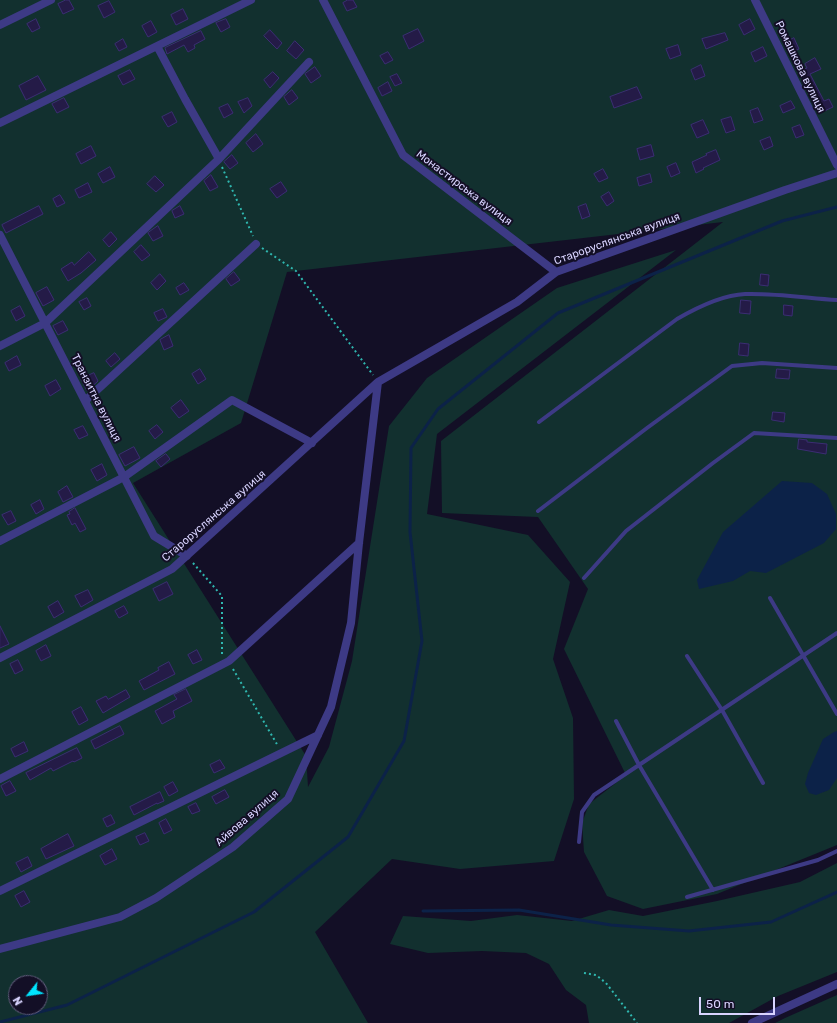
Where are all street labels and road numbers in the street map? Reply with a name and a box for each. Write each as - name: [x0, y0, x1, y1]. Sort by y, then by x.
- street label: Ромашкова вулиця: [772, 19, 828, 115]
- street label: Монастирська вулиця: [413, 148, 515, 228]
- street label: Староруслянська вулиця: [552, 210, 682, 268]
- street label: Транзитна вулиця: [68, 352, 124, 444]
- street label: Староруслянська вулиця: [159, 467, 269, 565]
- street label: Айвова вулиця: [213, 787, 281, 849]

